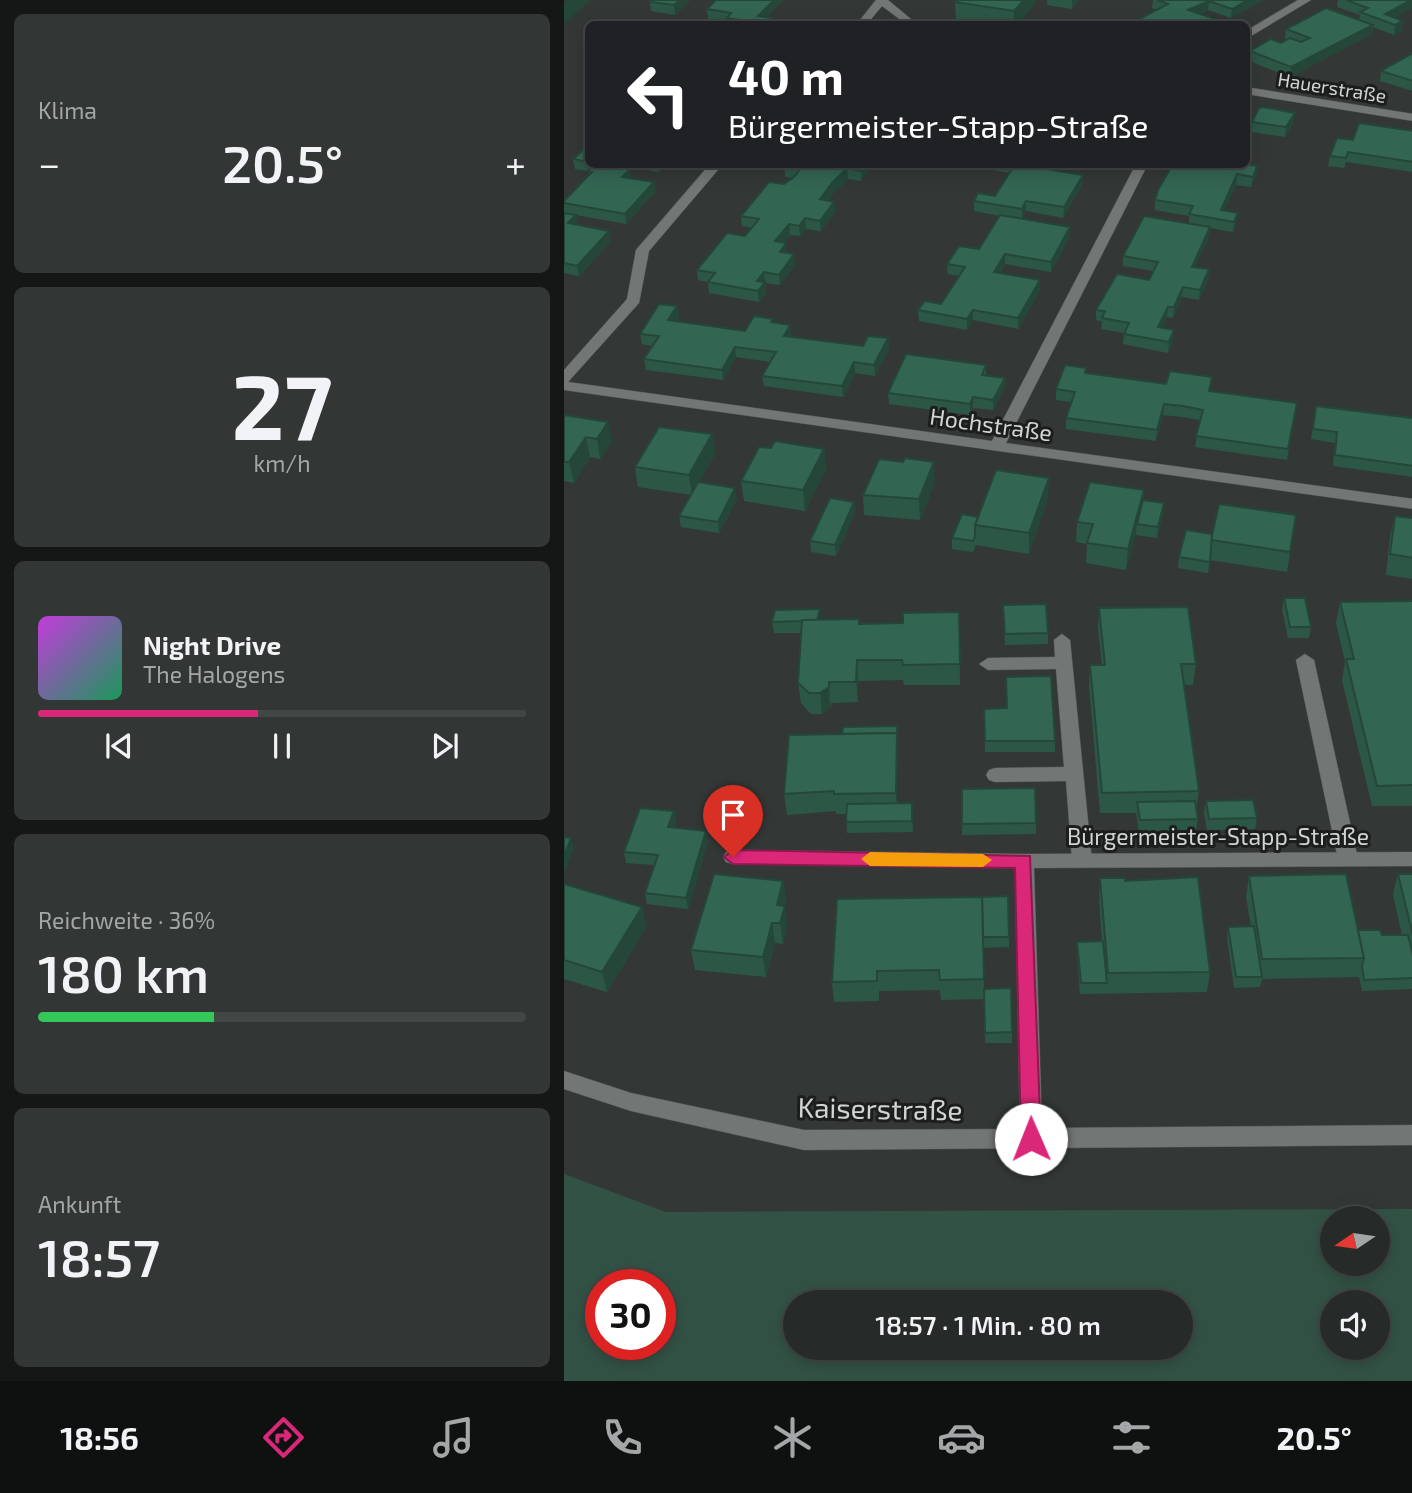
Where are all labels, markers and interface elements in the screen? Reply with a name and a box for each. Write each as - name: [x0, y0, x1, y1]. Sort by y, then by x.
- text: 40 m: [728, 46, 844, 105]
- icon: left: [613, 49, 704, 140]
- street label: Hauerstraße: [1276, 67, 1388, 107]
- text: Klima: [38, 96, 97, 124]
- text: Bürgermeister-Stapp-Straße: [728, 106, 1148, 144]
- text: 20.5°: [222, 131, 343, 193]
- text: −: [38, 140, 60, 186]
- text: +: [505, 140, 526, 186]
- text: 27: [232, 349, 332, 458]
- street label: Hochstraße: [928, 402, 1054, 446]
- text: km/h: [253, 449, 311, 477]
- text: Night Drive: [143, 629, 281, 660]
- text: The Halogens: [143, 660, 285, 688]
- icon: previous: [100, 727, 138, 765]
- icon: pause: [263, 727, 301, 765]
- icon: next: [426, 727, 464, 765]
- pin: [703, 785, 763, 857]
- icon: arrive: [714, 796, 752, 834]
- street label: Bürgermeister-Stapp-Straße: [1067, 822, 1369, 850]
- text: Reichweite · 36%: [38, 906, 215, 934]
- text: 180 km: [38, 941, 209, 1003]
- street label: Kaiserstraße: [797, 1090, 963, 1126]
- position arrow: [994, 1102, 1068, 1176]
- text: Ankunft: [38, 1190, 121, 1218]
- north arrow: [1320, 1206, 1390, 1276]
- map controls: [1320, 1206, 1390, 1360]
- text: 18:57: [38, 1225, 160, 1287]
- speed limit sign: 30: [585, 1269, 676, 1360]
- button: sound: [1320, 1290, 1390, 1360]
- text: 18:57 · 1 Min. · 80 m: [875, 1309, 1101, 1340]
- icon: directions: [259, 1413, 308, 1462]
- icon: music: [429, 1413, 478, 1462]
- icon: phone: [598, 1413, 647, 1462]
- icon: climate: [768, 1413, 817, 1462]
- icon: car: [937, 1413, 986, 1462]
- icon: filters: [1107, 1413, 1156, 1462]
- text: 18:56: [60, 1418, 139, 1456]
- text: 20.5°: [1276, 1418, 1352, 1456]

